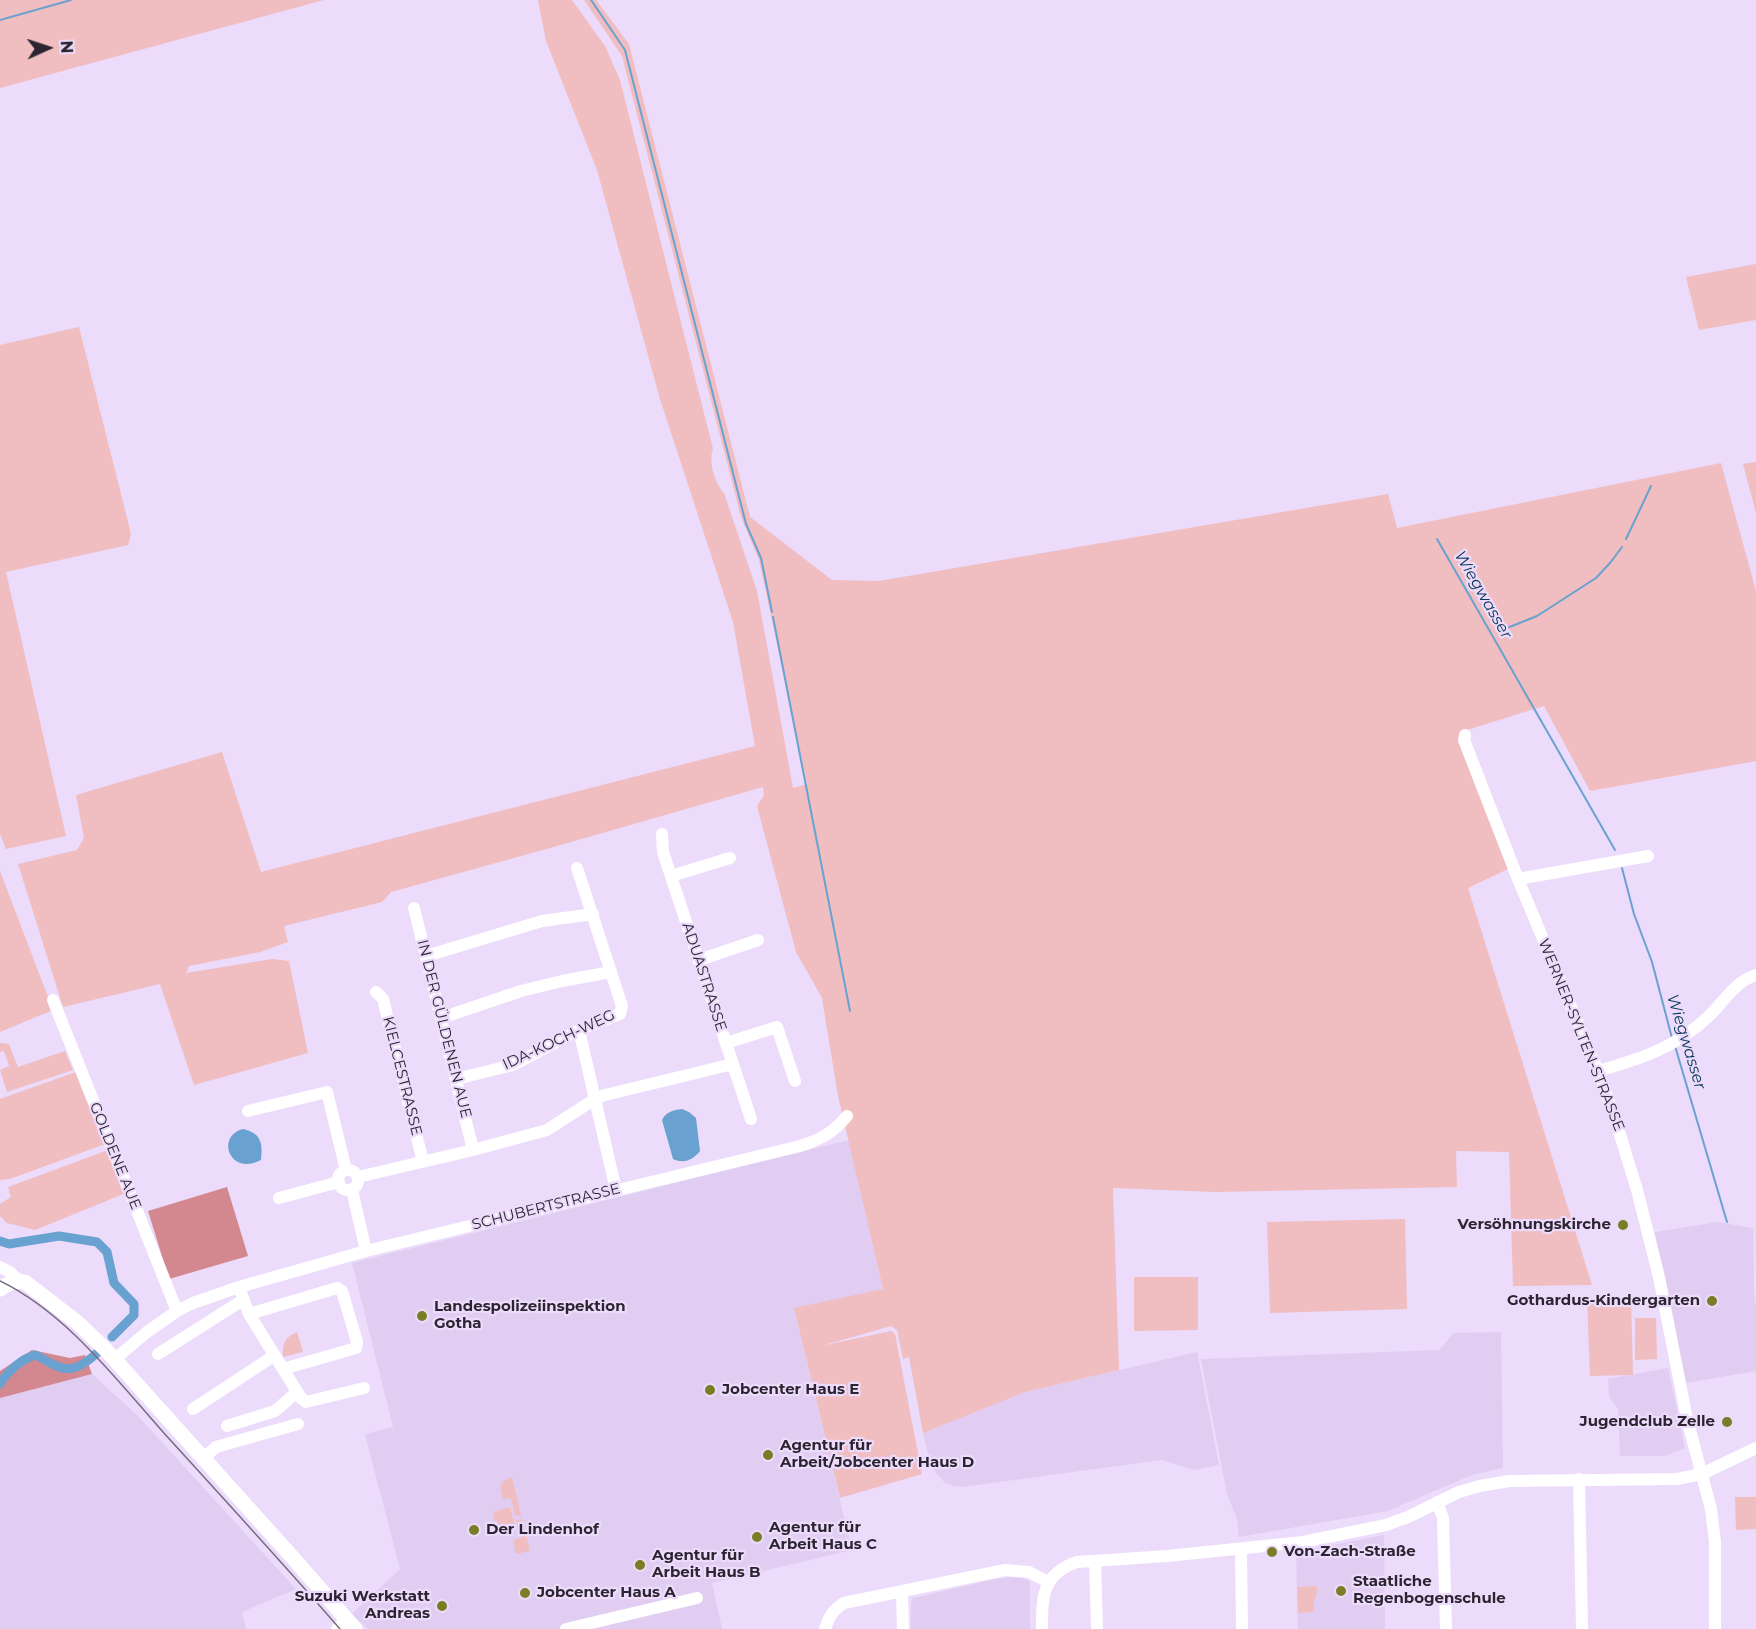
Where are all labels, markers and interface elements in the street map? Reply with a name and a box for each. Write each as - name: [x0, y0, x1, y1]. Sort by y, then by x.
- north arrow: [18, 18, 78, 78]
- text: N: [57, 40, 76, 54]
- water label: Wiegwasser: [1450, 548, 1516, 642]
- street label: ADUASTRASSE: [678, 920, 730, 1034]
- street label: WERNER-SYLTEN-STRASSE: [1534, 936, 1628, 1134]
- street label: IN DER GÜLDENEN AUE: [413, 938, 475, 1120]
- water label: Wiegwasser: [1662, 992, 1710, 1092]
- street label: IDA-KOCH-WEG: [500, 1006, 618, 1074]
- street label: KIELCESTRASSE: [378, 1014, 426, 1138]
- street label: GOLDENE AUE: [85, 1100, 145, 1212]
- street label: SCHUBERTSTRASSE: [470, 1180, 622, 1234]
- place label: Versöhnungskirche: [1458, 1216, 1611, 1234]
- marker: Versöhnungskirche: [1616, 1218, 1630, 1232]
- place label: Gothardus-Kindergarten: [1507, 1292, 1700, 1310]
- marker: Gothardus-Kindergarten: [1705, 1294, 1719, 1308]
- place label: Landespolizeiinspektion Gotha: [434, 1298, 626, 1333]
- marker: Landespolizeiinspektion Gotha: [415, 1309, 429, 1323]
- place label: Jobcenter Haus E: [722, 1381, 859, 1399]
- marker: Jobcenter Haus E: [703, 1383, 717, 1397]
- place label: Jugendclub Zelle: [1580, 1413, 1715, 1431]
- marker: Jugendclub Zelle: [1720, 1415, 1734, 1429]
- place label: Agentur für Arbeit/Jobcenter Haus D: [780, 1437, 974, 1472]
- marker: Agentur für Arbeit/Jobcenter Haus D: [761, 1448, 775, 1462]
- place label: Agentur für Arbeit Haus C: [769, 1519, 877, 1554]
- place label: Der Lindenhof: [486, 1521, 599, 1539]
- marker: Der Lindenhof: [467, 1523, 481, 1537]
- marker: Agentur für Arbeit Haus C: [750, 1530, 764, 1544]
- place label: Von-Zach-Straße: [1284, 1543, 1416, 1561]
- marker: Von-Zach-Straße: [1265, 1545, 1279, 1559]
- place label: Agentur für Arbeit Haus B: [652, 1547, 760, 1582]
- marker: Agentur für Arbeit Haus B: [633, 1558, 647, 1572]
- place label: Staatliche Regenbogenschule: [1353, 1573, 1506, 1608]
- place label: Jobcenter Haus A: [537, 1584, 676, 1602]
- marker: Staatliche Regenbogenschule: [1334, 1584, 1348, 1598]
- marker: Jobcenter Haus A: [518, 1586, 532, 1600]
- place label: Suzuki Werkstatt Andreas: [295, 1588, 430, 1623]
- marker: Suzuki Werkstatt Andreas: [435, 1599, 449, 1613]

